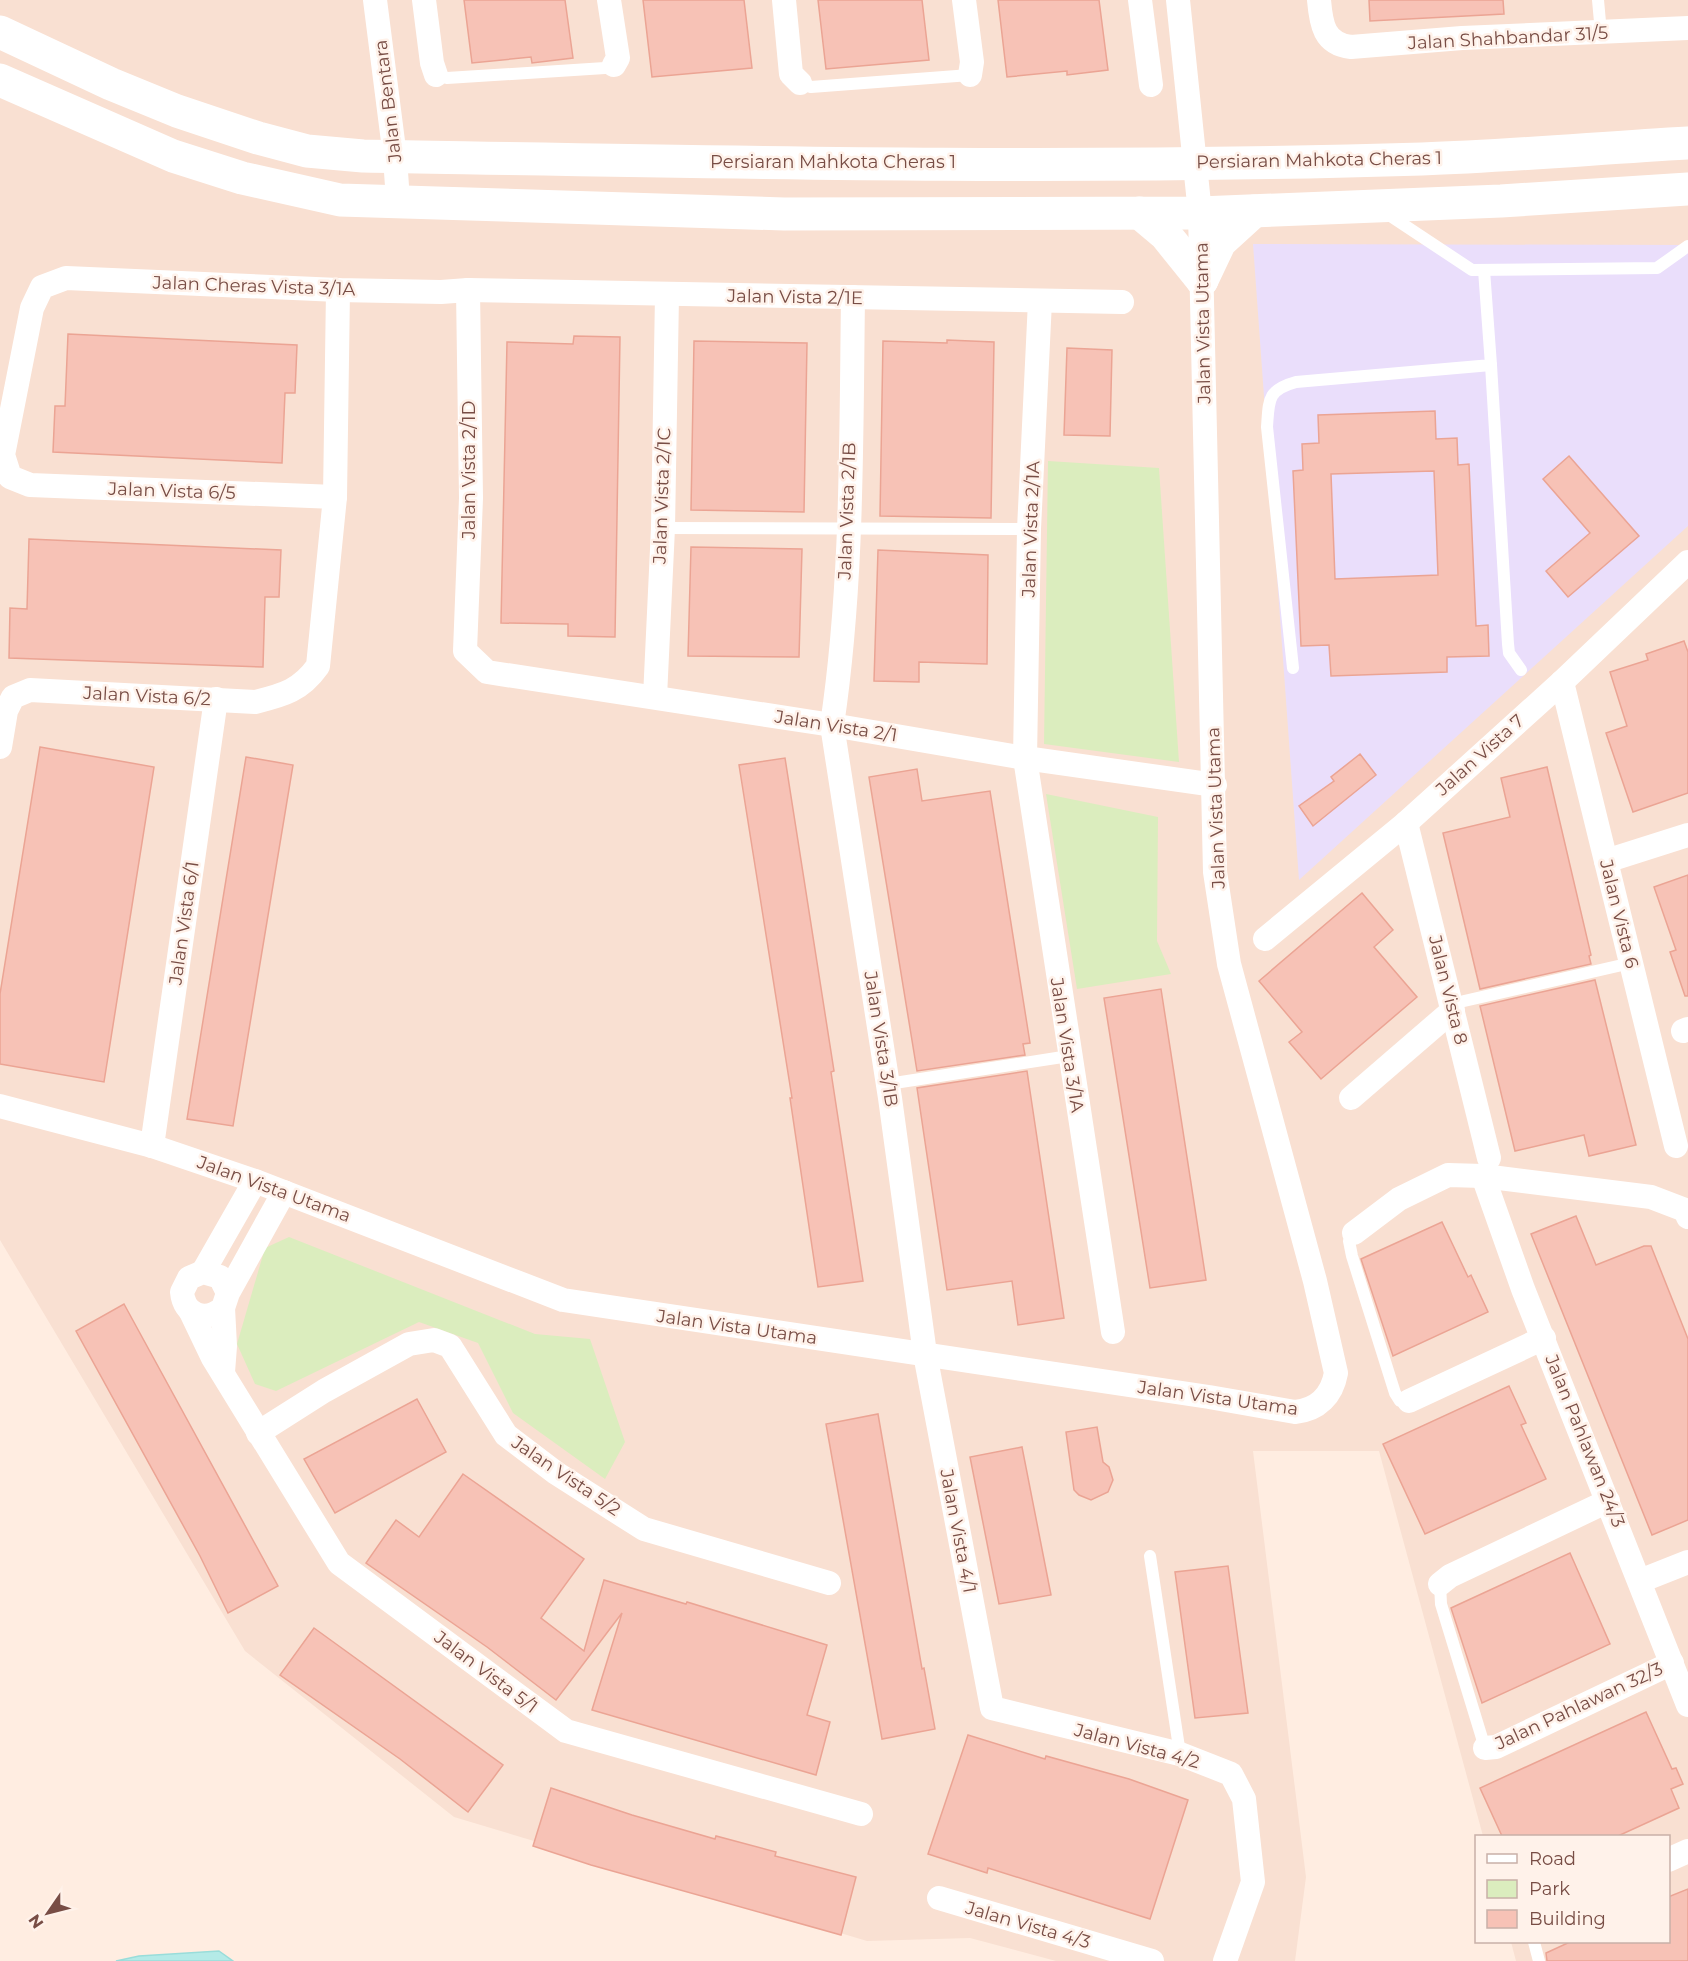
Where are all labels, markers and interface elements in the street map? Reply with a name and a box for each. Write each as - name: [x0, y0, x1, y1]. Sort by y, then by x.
- street label: Jalan Shahbandar 31/5: [1406, 22, 1609, 54]
- street label: Jalan Bentara: [370, 38, 407, 165]
- street label: Persiaran Mahkota Cheras 1: [1196, 147, 1442, 173]
- street label: Persiaran Mahkota Cheras 1: [710, 151, 956, 173]
- street label: Jalan Vista Utama: [1191, 242, 1215, 405]
- street label: Jalan Cheras Vista 3/1A: [151, 271, 356, 301]
- street label: Jalan Vista 2/1E: [726, 285, 863, 309]
- street label: Jalan Vista 2/1D: [458, 401, 480, 540]
- street label: Jalan Vista 2/1C: [649, 427, 675, 566]
- street label: Jalan Vista 2/1B: [834, 442, 860, 581]
- street label: Jalan Vista 2/1A: [1018, 460, 1044, 599]
- street label: Jalan Vista 6/5: [107, 478, 236, 504]
- street label: Jalan Vista 6/2: [82, 682, 211, 710]
- street label: Jalan Vista 2/1: [772, 705, 899, 747]
- street label: Jalan Vista 7: [1431, 710, 1529, 801]
- street label: Jalan Vista Utama: [1202, 727, 1230, 890]
- street label: Jalan Vista 6: [1595, 856, 1643, 971]
- street label: Jalan Vista 6/1: [164, 860, 204, 987]
- street label: Jalan Vista 8: [1424, 932, 1472, 1047]
- street label: Jalan Vista 3/1B: [859, 969, 903, 1108]
- street label: Jalan Vista 3/1A: [1045, 975, 1089, 1114]
- street label: Jalan Vista Utama: [193, 1151, 354, 1227]
- street label: Jalan Vista Utama: [654, 1305, 819, 1349]
- street label: Jalan Pahlawan 24/3: [1540, 1351, 1630, 1530]
- street label: Jalan Vista Utama: [1135, 1376, 1300, 1420]
- street label: Jalan Vista 5/2: [507, 1431, 625, 1521]
- street label: Jalan Vista 4/1: [935, 1466, 981, 1595]
- street label: Jalan Vista 5/1: [429, 1625, 542, 1718]
- street label: Jalan Pahlawan 32/3: [1491, 1657, 1666, 1755]
- street label: Jalan Vista 4/2: [1071, 1718, 1202, 1773]
- legend: [1475, 1835, 1670, 1943]
- text: Road: [1529, 1848, 1576, 1870]
- text: Park: [1529, 1878, 1570, 1900]
- north arrow: [18, 1883, 78, 1943]
- street label: Jalan Vista 4/3: [962, 1896, 1093, 1953]
- text: Building: [1529, 1908, 1606, 1930]
- text: N: [25, 1911, 48, 1932]

